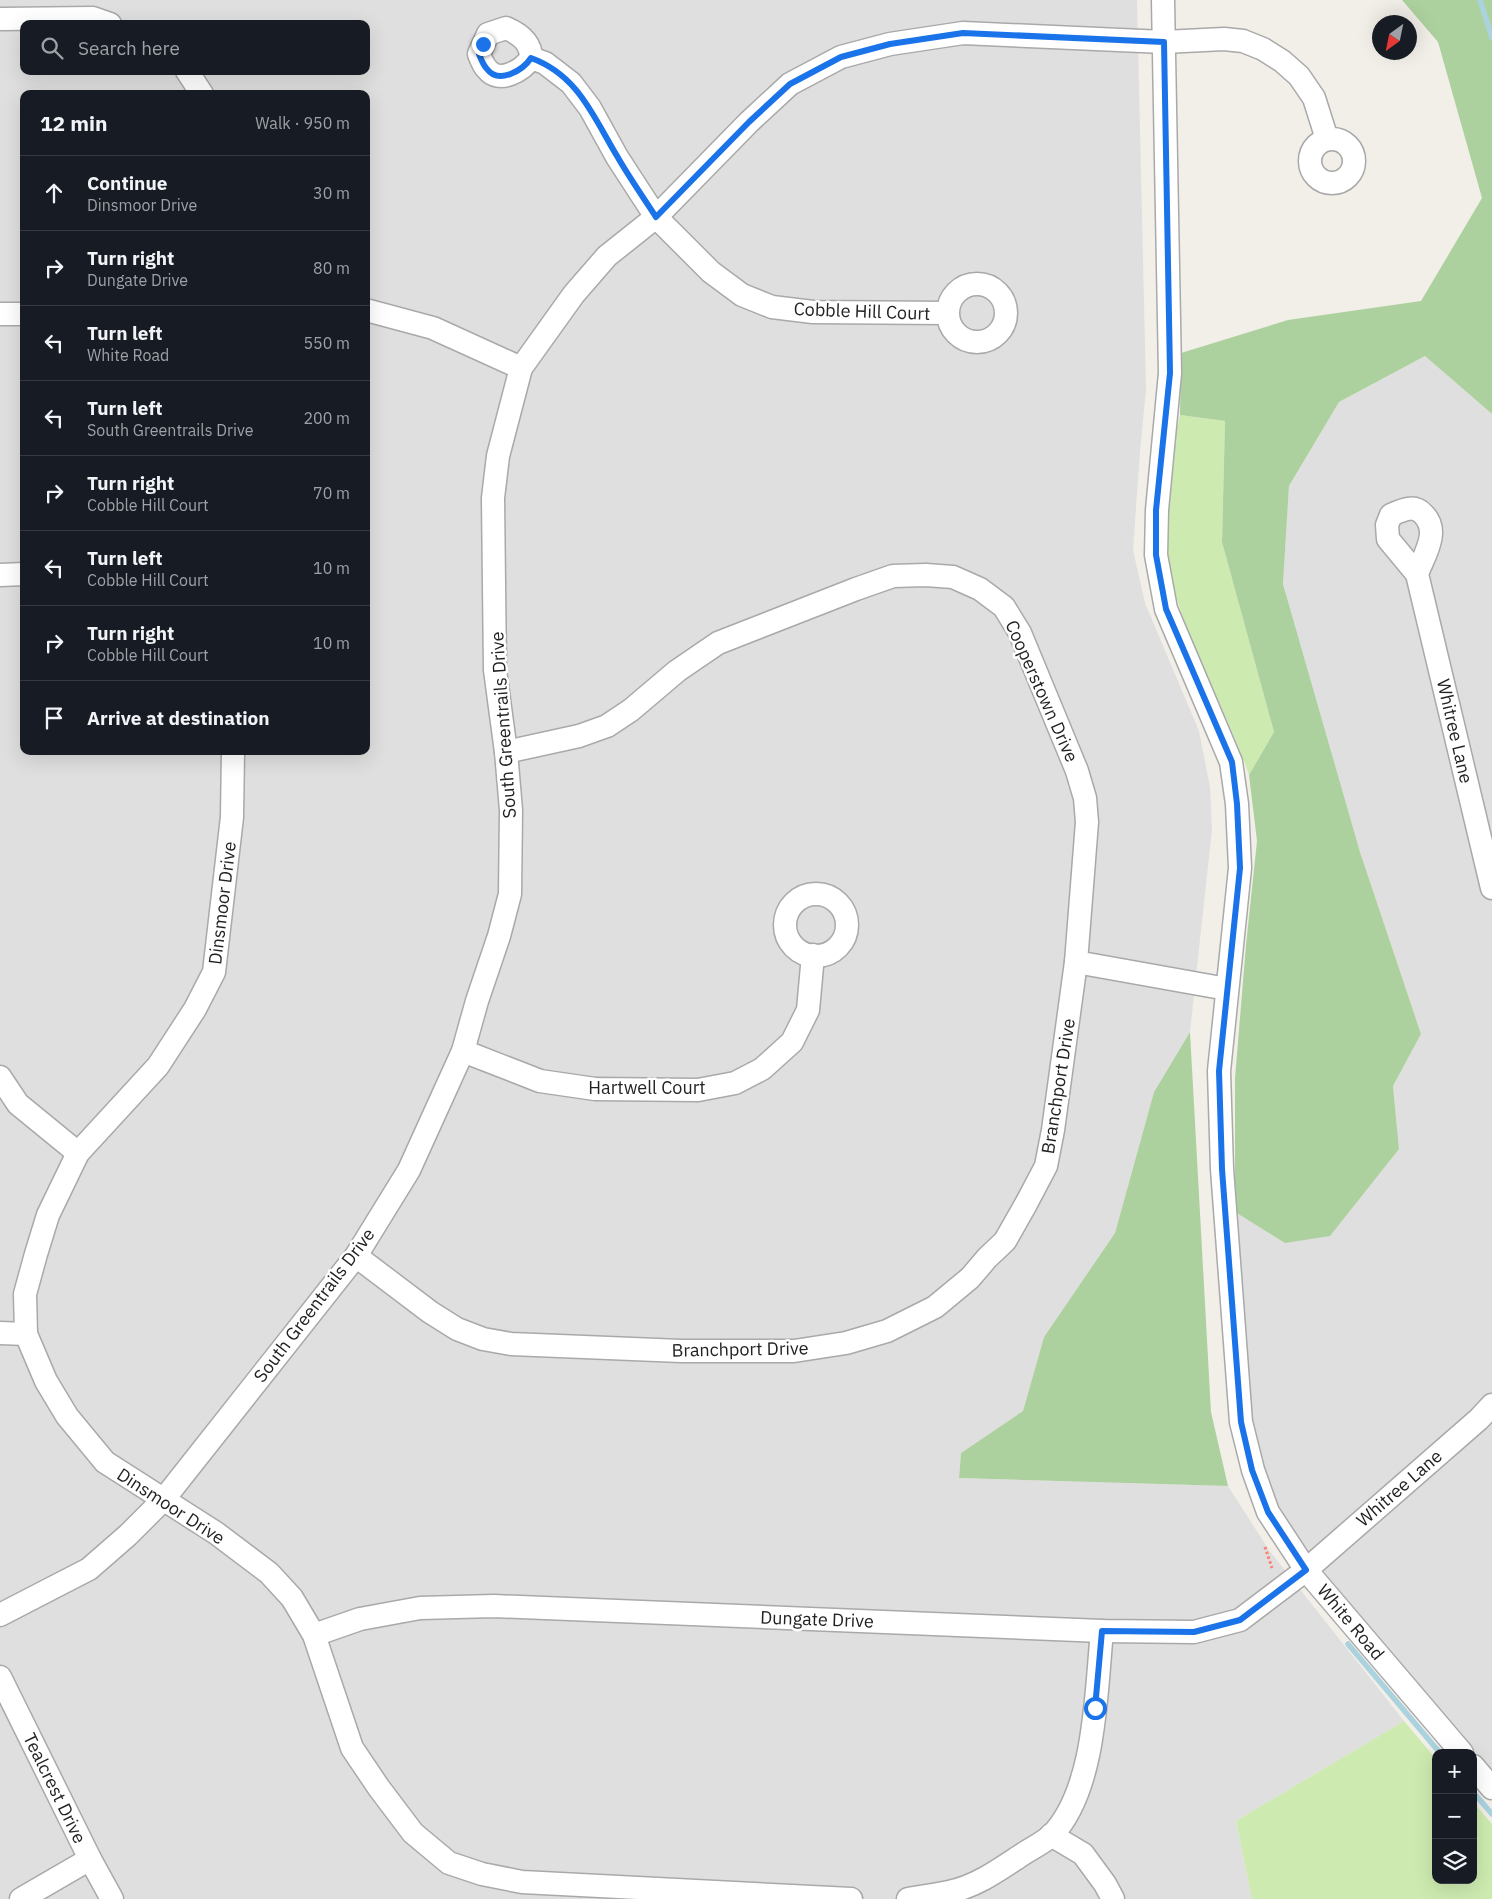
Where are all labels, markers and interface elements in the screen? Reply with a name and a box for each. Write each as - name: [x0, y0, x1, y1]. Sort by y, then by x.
- north arrow: [1372, 15, 1417, 60]
- search box: [20, 20, 370, 75]
- route end: [472, 33, 495, 56]
- icon: search: [38, 34, 66, 62]
- text: Search here: [78, 36, 180, 60]
- text: 12 min: [40, 109, 107, 137]
- text: Walk · 950 m: [255, 113, 350, 133]
- text: Continue: [87, 171, 167, 195]
- icon: ahead: [40, 179, 68, 207]
- text: 30 m: [313, 183, 350, 203]
- text: Dinsmoor Drive: [87, 195, 197, 215]
- text: Turn right: [87, 246, 174, 270]
- icon: right: [40, 254, 68, 282]
- text: 80 m: [313, 258, 350, 278]
- text: Dungate Drive: [87, 270, 188, 290]
- street label: Cobble Hill Court: [793, 297, 931, 325]
- text: Turn left: [87, 321, 163, 345]
- icon: left: [40, 329, 68, 357]
- text: 550 m: [303, 333, 350, 353]
- text: White Road: [87, 345, 169, 365]
- text: Turn left: [87, 396, 163, 420]
- icon: left: [40, 404, 68, 432]
- text: 200 m: [303, 408, 350, 428]
- text: South Greentrails Drive: [87, 420, 253, 440]
- text: Turn right: [87, 471, 174, 495]
- icon: right: [40, 479, 68, 507]
- text: 70 m: [313, 483, 350, 503]
- text: Cobble Hill Court: [87, 495, 209, 515]
- text: Turn left: [87, 546, 163, 570]
- icon: left: [40, 554, 68, 582]
- text: 10 m: [313, 558, 350, 578]
- text: Cobble Hill Court: [87, 570, 209, 590]
- street label: Cooperstown Drive: [1000, 616, 1084, 766]
- text: Turn right: [87, 621, 174, 645]
- icon: right: [40, 629, 68, 657]
- street label: South Greentrails Drive: [485, 631, 521, 819]
- text: 10 m: [313, 633, 350, 653]
- text: Cobble Hill Court: [87, 645, 209, 665]
- street label: Whitree Lane: [1432, 677, 1478, 786]
- icon: arrive: [40, 704, 68, 732]
- text: Arrive at destination: [87, 706, 270, 730]
- street label: Dinsmoor Drive: [203, 840, 241, 966]
- street label: Branchport Drive: [1036, 1016, 1080, 1155]
- street label: Hartwell Court: [588, 1076, 706, 1099]
- street label: South Greentrails Drive: [248, 1223, 380, 1387]
- street label: Branchport Drive: [671, 1336, 809, 1362]
- street label: Whitree Lane: [1351, 1444, 1447, 1532]
- street label: Dinsmoor Drive: [113, 1463, 229, 1549]
- street label: White Road: [1312, 1579, 1390, 1665]
- street label: Dungate Drive: [760, 1606, 874, 1632]
- route start: [1084, 1697, 1107, 1720]
- street label: Tealcrest Drive: [18, 1729, 92, 1847]
- map controls: [1432, 1749, 1477, 1884]
- button: +: [1432, 1749, 1477, 1794]
- button: −: [1432, 1794, 1477, 1839]
- button: layers: [1432, 1839, 1477, 1884]

